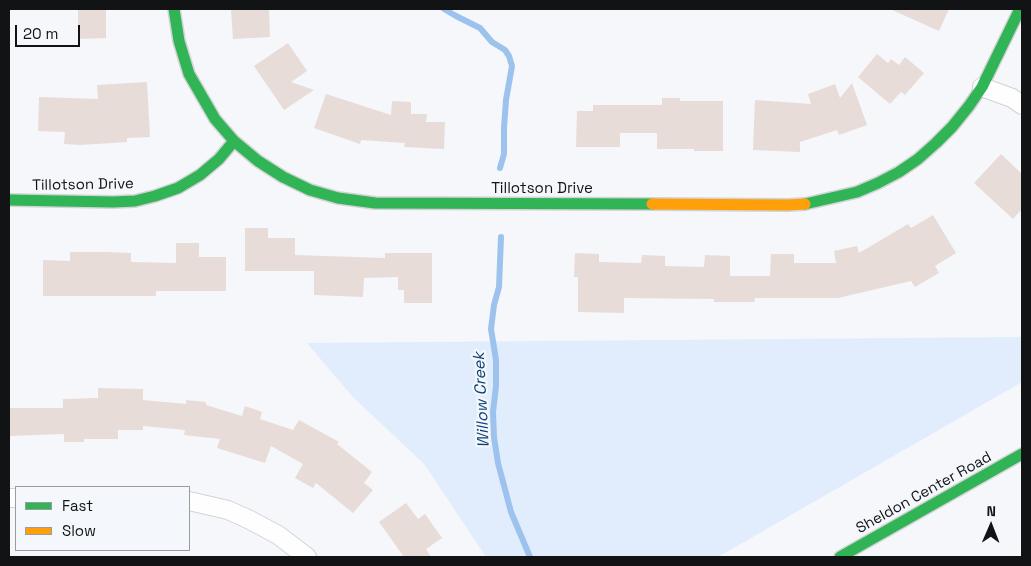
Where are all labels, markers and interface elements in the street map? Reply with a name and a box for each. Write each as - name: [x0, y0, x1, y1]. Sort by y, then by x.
- scale bar: [18, 15, 82, 47]
- text: 20 m: [23, 24, 58, 43]
- street label: Tillotson Drive: [32, 175, 134, 195]
- street label: Tillotson Drive: [491, 180, 593, 198]
- water label: Willow Creek: [470, 352, 494, 448]
- street label: Sheldon Center Road: [853, 448, 995, 538]
- legend: [15, 486, 190, 551]
- text: Fast: [62, 496, 93, 515]
- north arrow: [966, 501, 1016, 551]
- text: N: [986, 502, 996, 520]
- text: Slow: [62, 521, 96, 540]

